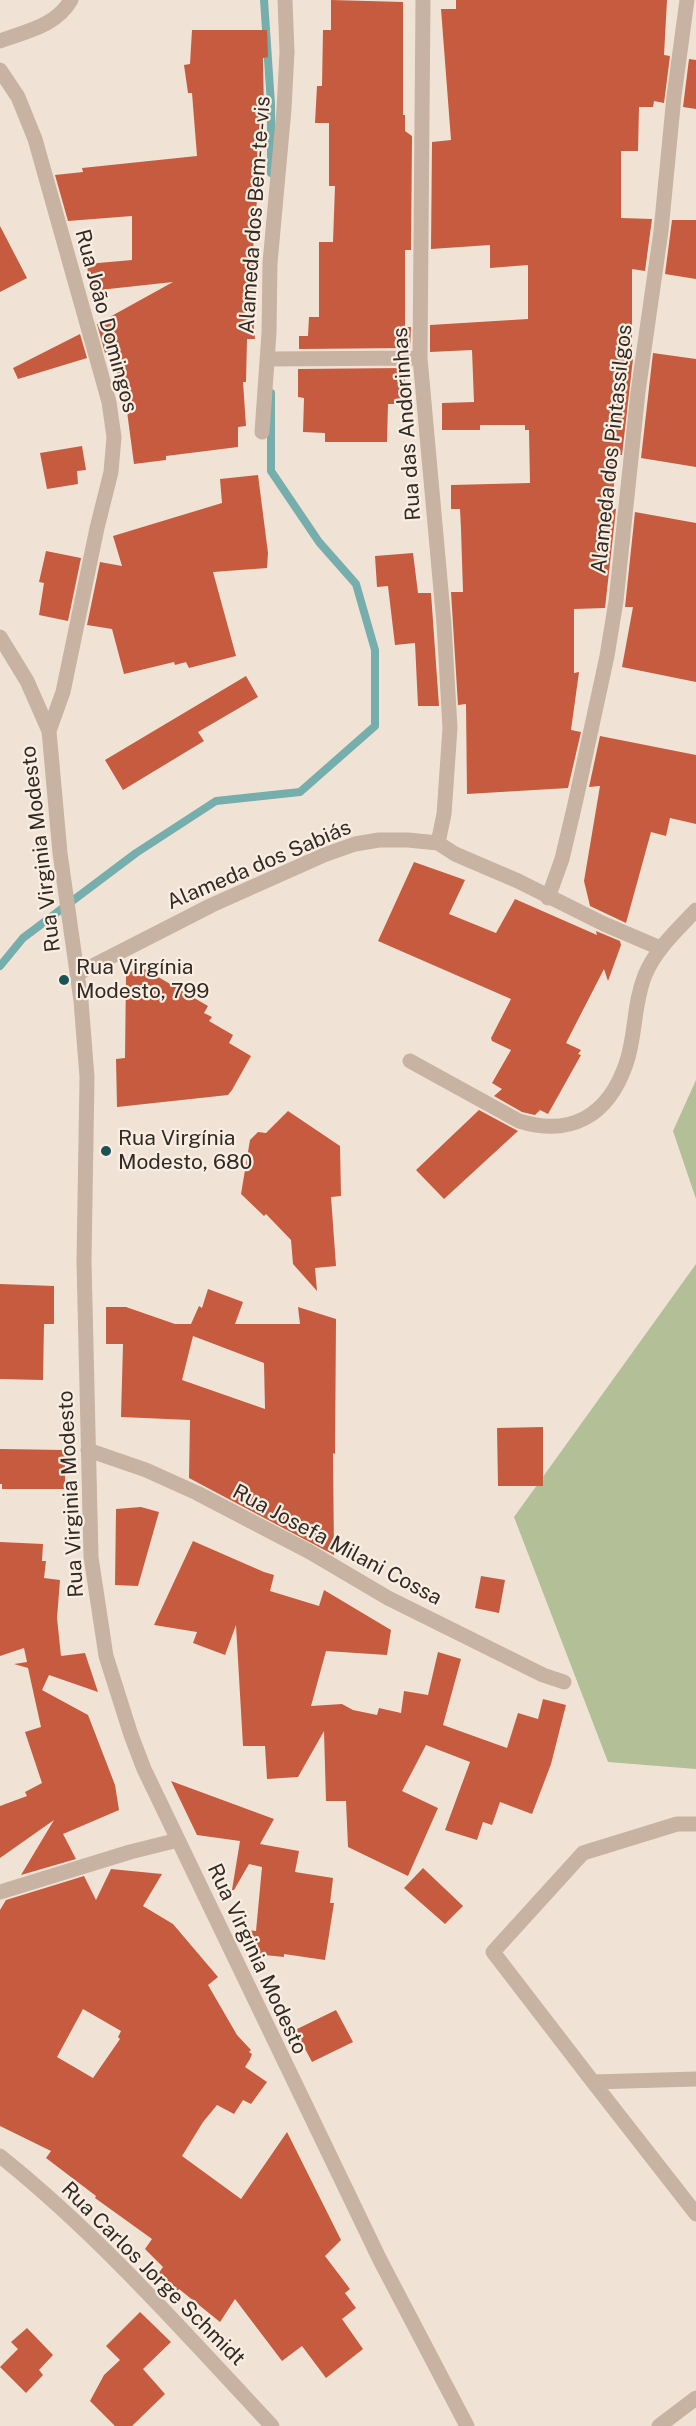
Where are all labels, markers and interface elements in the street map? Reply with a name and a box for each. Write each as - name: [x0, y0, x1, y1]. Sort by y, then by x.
- street label: Alameda dos Bem-te-vis: [234, 95, 276, 335]
- street label: Rua João Domingos: [69, 227, 143, 415]
- street label: Alameda dos Pintassilgos: [586, 323, 638, 575]
- street label: Rua das Andorinhas: [388, 326, 426, 522]
- street label: Rua Virginia Modesto: [16, 744, 66, 954]
- street label: Alameda dos Sabiás: [163, 815, 355, 915]
- place label: Rua Virgínia Modesto, 799: [76, 955, 209, 1005]
- marker: Rua Virgínia Modesto, 799: [57, 973, 71, 987]
- place label: Rua Virgínia Modesto, 680: [118, 1126, 252, 1176]
- marker: Rua Virgínia Modesto, 680: [99, 1144, 113, 1158]
- street label: Rua Virginia Modesto: [53, 1390, 89, 1598]
- street label: Rua Josefa Milani Cossa: [228, 1479, 446, 1611]
- street label: Rua Virginia Modesto: [202, 1860, 312, 2058]
- street label: Rua Carlos Jorge Schmidt: [56, 2177, 250, 2371]

